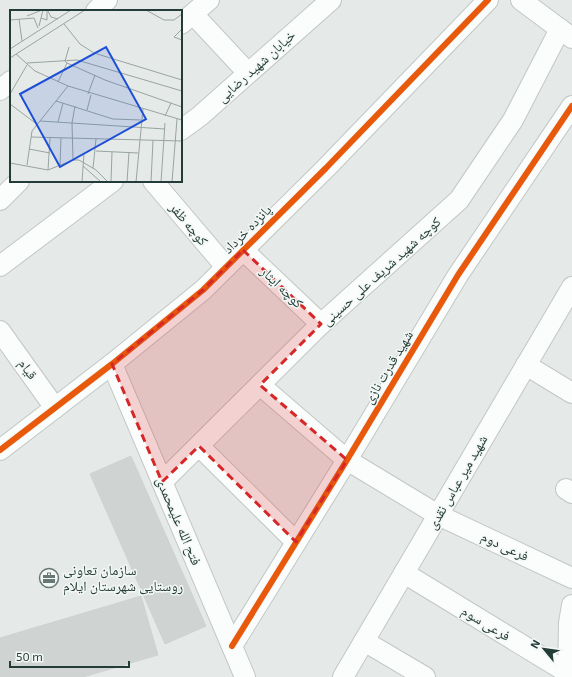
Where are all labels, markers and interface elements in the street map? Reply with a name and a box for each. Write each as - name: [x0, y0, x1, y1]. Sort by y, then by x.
- inset map: [10, 10, 182, 182]
- street label: خیابان شهید رضایی: [213, 26, 299, 106]
- street label: کوچه ظفر: [165, 198, 212, 249]
- street label: پانزده خرداد: [219, 201, 275, 257]
- street label: کوچه شهید شریف علی حسینی: [318, 213, 445, 329]
- street label: کوچه ایثار: [256, 261, 307, 312]
- street label: شهید قدرت نازی: [359, 327, 417, 407]
- street label: قیام: [14, 355, 42, 384]
- street label: شهید میر عباس نقدی: [423, 432, 491, 532]
- street label: فتح الله علیمحمدی: [151, 474, 206, 568]
- street label: فرعی دوم: [478, 527, 532, 566]
- place label: سازمان تعاونی روستایی شهرستان ایلام: [63, 561, 183, 596]
- office icon: سازمان تعاونی روستایی شهرستان ایلام: [38, 567, 60, 589]
- street label: فرعی سوم: [458, 601, 514, 646]
- north arrow: [524, 629, 564, 669]
- text: N: [527, 637, 542, 651]
- scale bar: [10, 643, 129, 669]
- text: 50 m: [16, 649, 43, 663]

